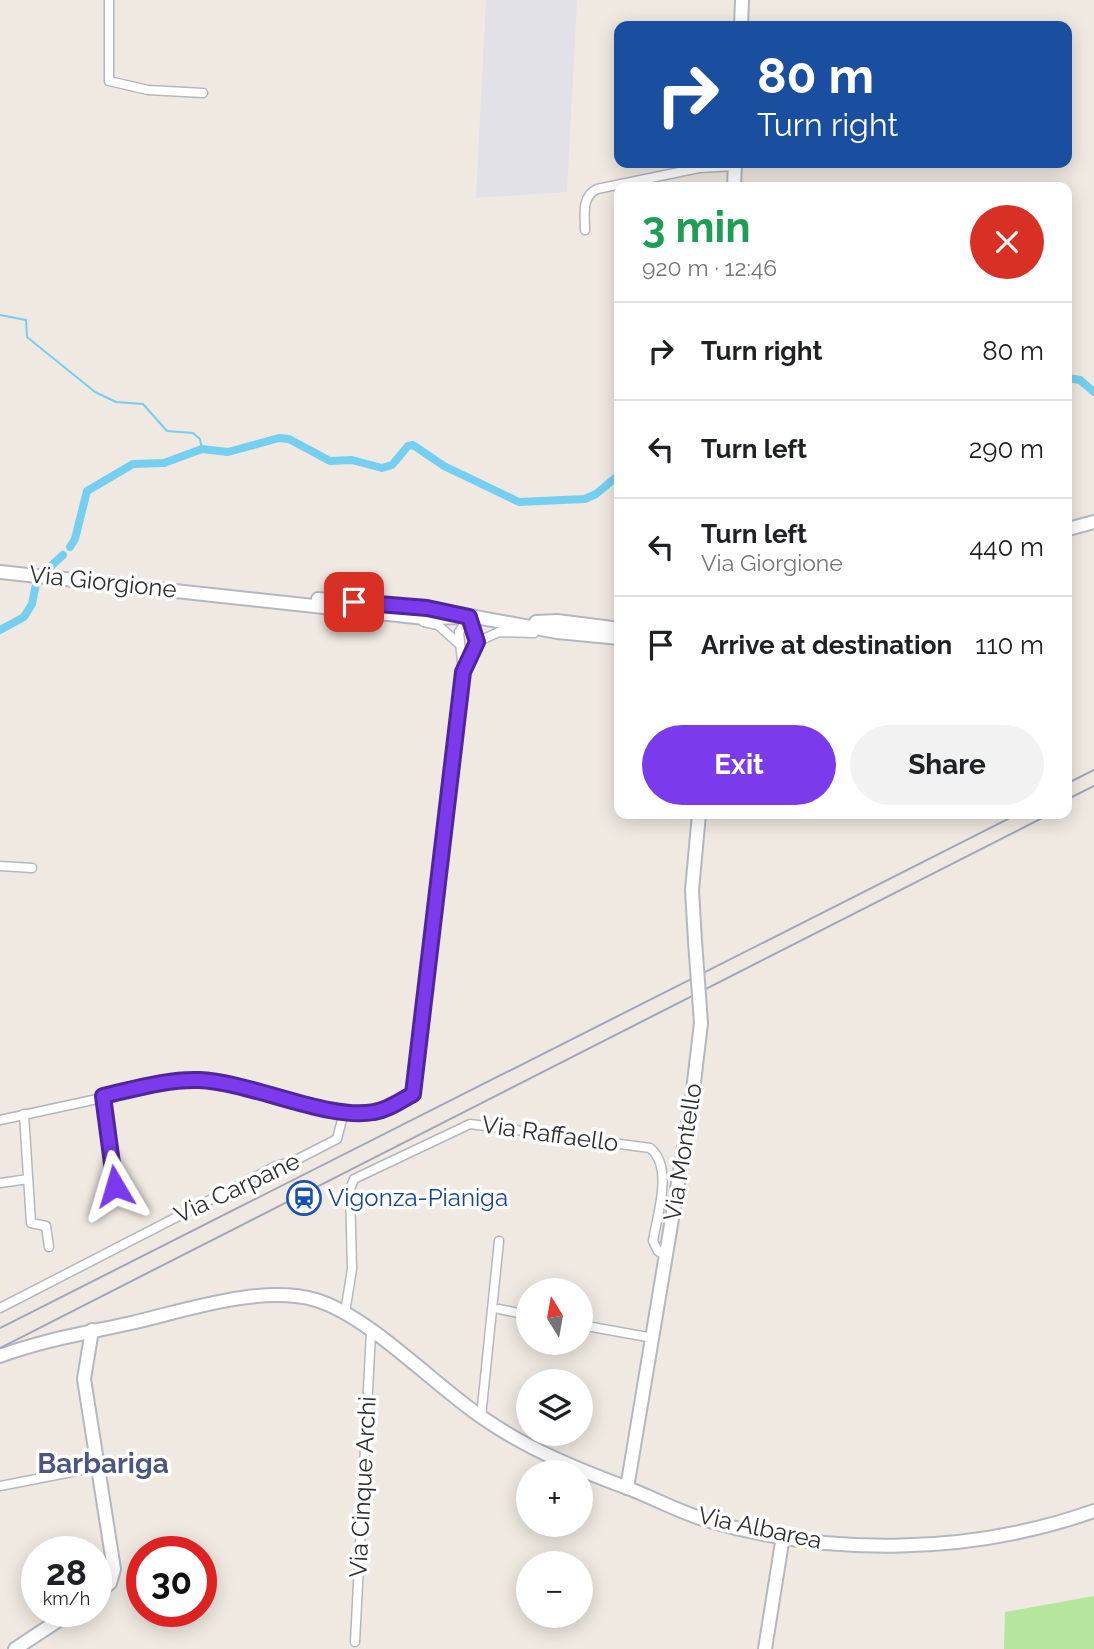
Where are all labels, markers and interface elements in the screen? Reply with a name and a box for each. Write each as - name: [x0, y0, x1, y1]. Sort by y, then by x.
- text: 80 m: [757, 47, 874, 104]
- icon: right: [642, 49, 733, 140]
- text: Turn right: [757, 106, 898, 143]
- text: 3 min: [642, 203, 751, 252]
- button: close: [970, 205, 1044, 279]
- text: 920 m · 12:46: [642, 254, 777, 281]
- icon: right: [642, 332, 680, 370]
- text: Turn right: [701, 336, 822, 366]
- text: 80 m: [982, 336, 1044, 366]
- icon: left: [642, 430, 680, 468]
- text: Turn left: [701, 434, 807, 464]
- text: 290 m: [969, 434, 1044, 464]
- text: Turn left: [701, 519, 807, 549]
- icon: left: [642, 528, 680, 566]
- text: 440 m: [969, 532, 1044, 562]
- text: Via Giorgione: [701, 549, 843, 576]
- street label: Via Giorgione: [28, 559, 178, 604]
- pin: [324, 572, 384, 632]
- icon: arrive: [335, 583, 373, 621]
- icon: arrive: [642, 626, 680, 664]
- text: Arrive at destination: [701, 630, 952, 660]
- text: 110 m: [975, 630, 1044, 660]
- button: Exit: [642, 725, 836, 805]
- button: Share: [850, 725, 1044, 805]
- street label: Via Montello: [657, 1081, 708, 1223]
- street label: Via Raffaello: [480, 1110, 620, 1157]
- street label: Via Carpane: [170, 1146, 304, 1229]
- position arrow: [78, 1149, 152, 1223]
- station icon: Vigonza-Pianiga: [285, 1179, 323, 1217]
- place label: Vigonza-Pianiga: [328, 1183, 508, 1212]
- north arrow: [516, 1278, 593, 1354]
- map controls: [516, 1278, 593, 1628]
- button: layers: [516, 1369, 593, 1446]
- street label: Via Cinque Archi: [343, 1396, 382, 1578]
- district label: Barbariga: [37, 1447, 169, 1480]
- button: +: [516, 1460, 593, 1537]
- street label: Via Albarea: [696, 1500, 825, 1555]
- speed limit sign: 30: [126, 1536, 217, 1627]
- button: −: [516, 1551, 593, 1628]
- text: 28: [46, 1552, 87, 1593]
- text: km/h: [43, 1588, 90, 1609]

